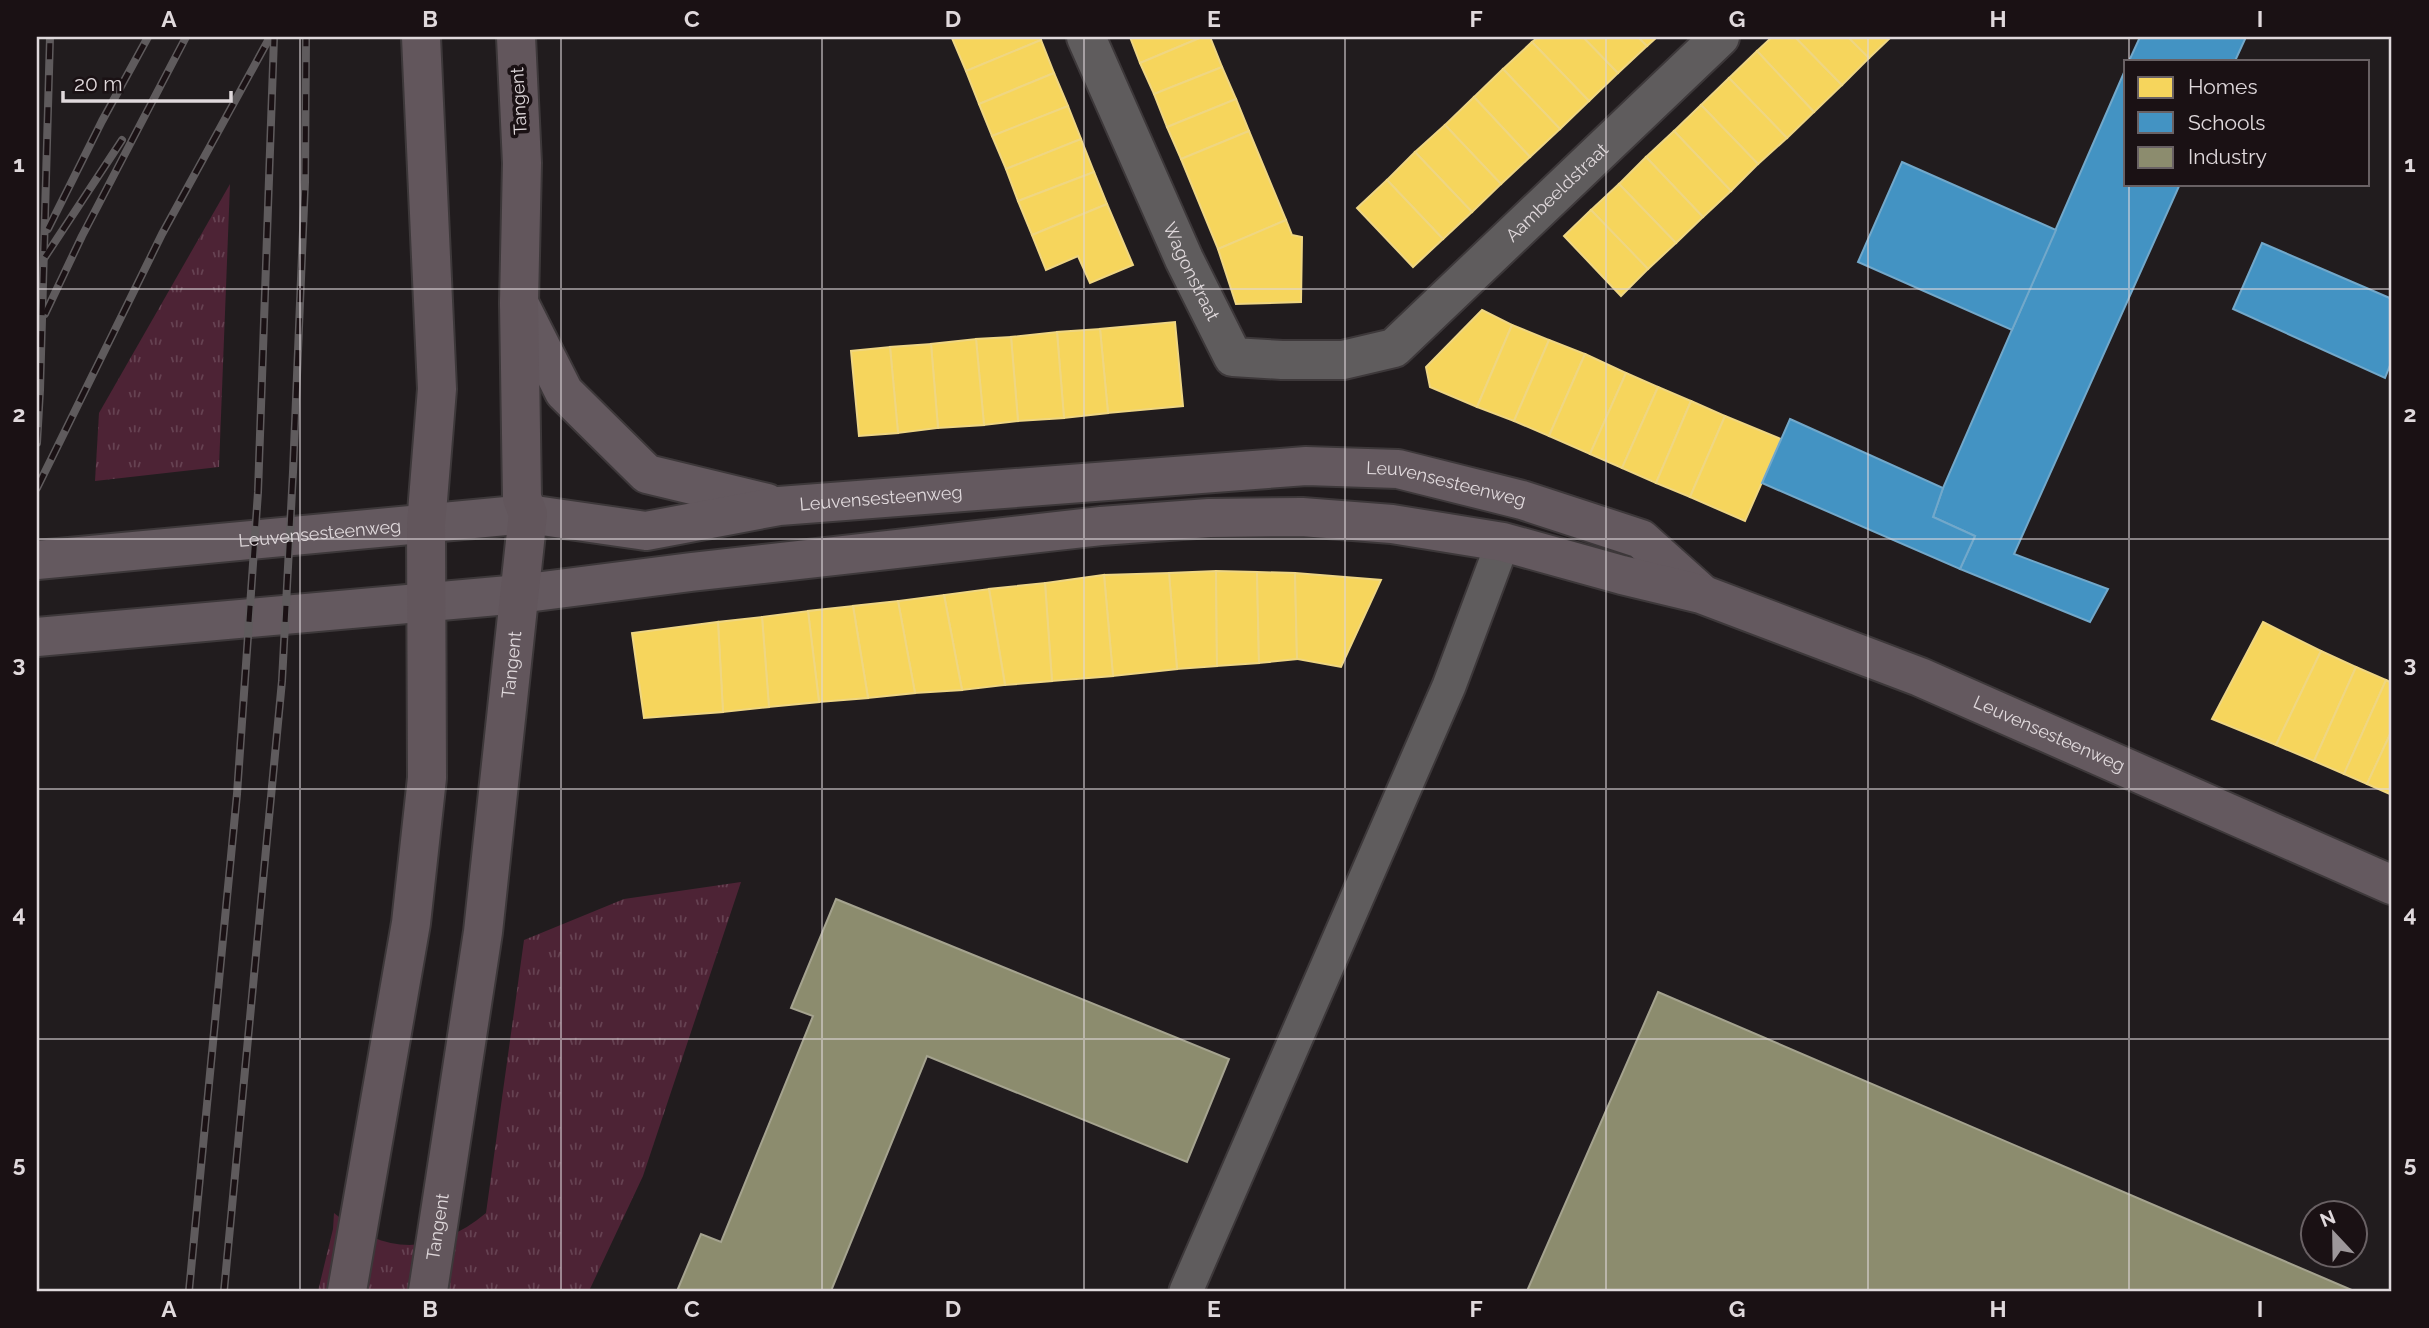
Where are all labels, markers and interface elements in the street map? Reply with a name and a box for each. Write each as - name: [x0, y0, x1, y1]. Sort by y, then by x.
- text: A: [161, 5, 177, 32]
- text: B: [422, 5, 438, 32]
- text: C: [684, 5, 700, 32]
- text: D: [945, 5, 961, 32]
- text: E: [1207, 5, 1221, 32]
- text: F: [1469, 5, 1483, 32]
- text: G: [1729, 5, 1745, 32]
- text: H: [1989, 5, 2007, 32]
- text: I: [2257, 5, 2263, 32]
- scale bar: [63, 60, 231, 104]
- legend: [2124, 60, 2370, 186]
- street label: Tangent: [506, 67, 531, 135]
- text: 20 m: [74, 71, 122, 96]
- text: Homes: [2188, 74, 2258, 99]
- text: Schools: [2188, 110, 2265, 135]
- street label: Aambeeldstraat: [1501, 139, 1612, 246]
- text: Industry: [2188, 144, 2267, 169]
- text: 1: [13, 150, 25, 177]
- text: 1: [2404, 150, 2416, 177]
- street label: Wagonstraat: [1159, 219, 1224, 324]
- text: 2: [13, 400, 25, 427]
- text: 2: [2404, 400, 2416, 427]
- street label: Leuvensesteenweg: [1366, 457, 1528, 511]
- street label: Leuvensesteenweg: [799, 481, 963, 514]
- street label: Leuvensesteenweg: [237, 515, 402, 551]
- street label: Tangent: [497, 630, 525, 699]
- text: 3: [13, 650, 25, 677]
- text: 3: [2404, 650, 2416, 677]
- street label: Leuvensesteenweg: [1970, 691, 2128, 776]
- text: 4: [12, 900, 26, 927]
- text: 4: [2403, 900, 2417, 927]
- text: 5: [13, 1150, 26, 1177]
- text: 5: [2404, 1150, 2417, 1177]
- street label: Tangent: [422, 1192, 453, 1262]
- north arrow: [2300, 1198, 2370, 1268]
- text: N: [2317, 1205, 2338, 1231]
- text: A: [161, 1295, 177, 1322]
- text: B: [422, 1295, 438, 1322]
- text: C: [684, 1295, 700, 1322]
- text: D: [945, 1295, 961, 1322]
- text: E: [1207, 1295, 1221, 1322]
- text: F: [1469, 1295, 1483, 1322]
- text: G: [1729, 1295, 1745, 1322]
- text: H: [1989, 1295, 2007, 1322]
- text: I: [2257, 1295, 2263, 1322]

